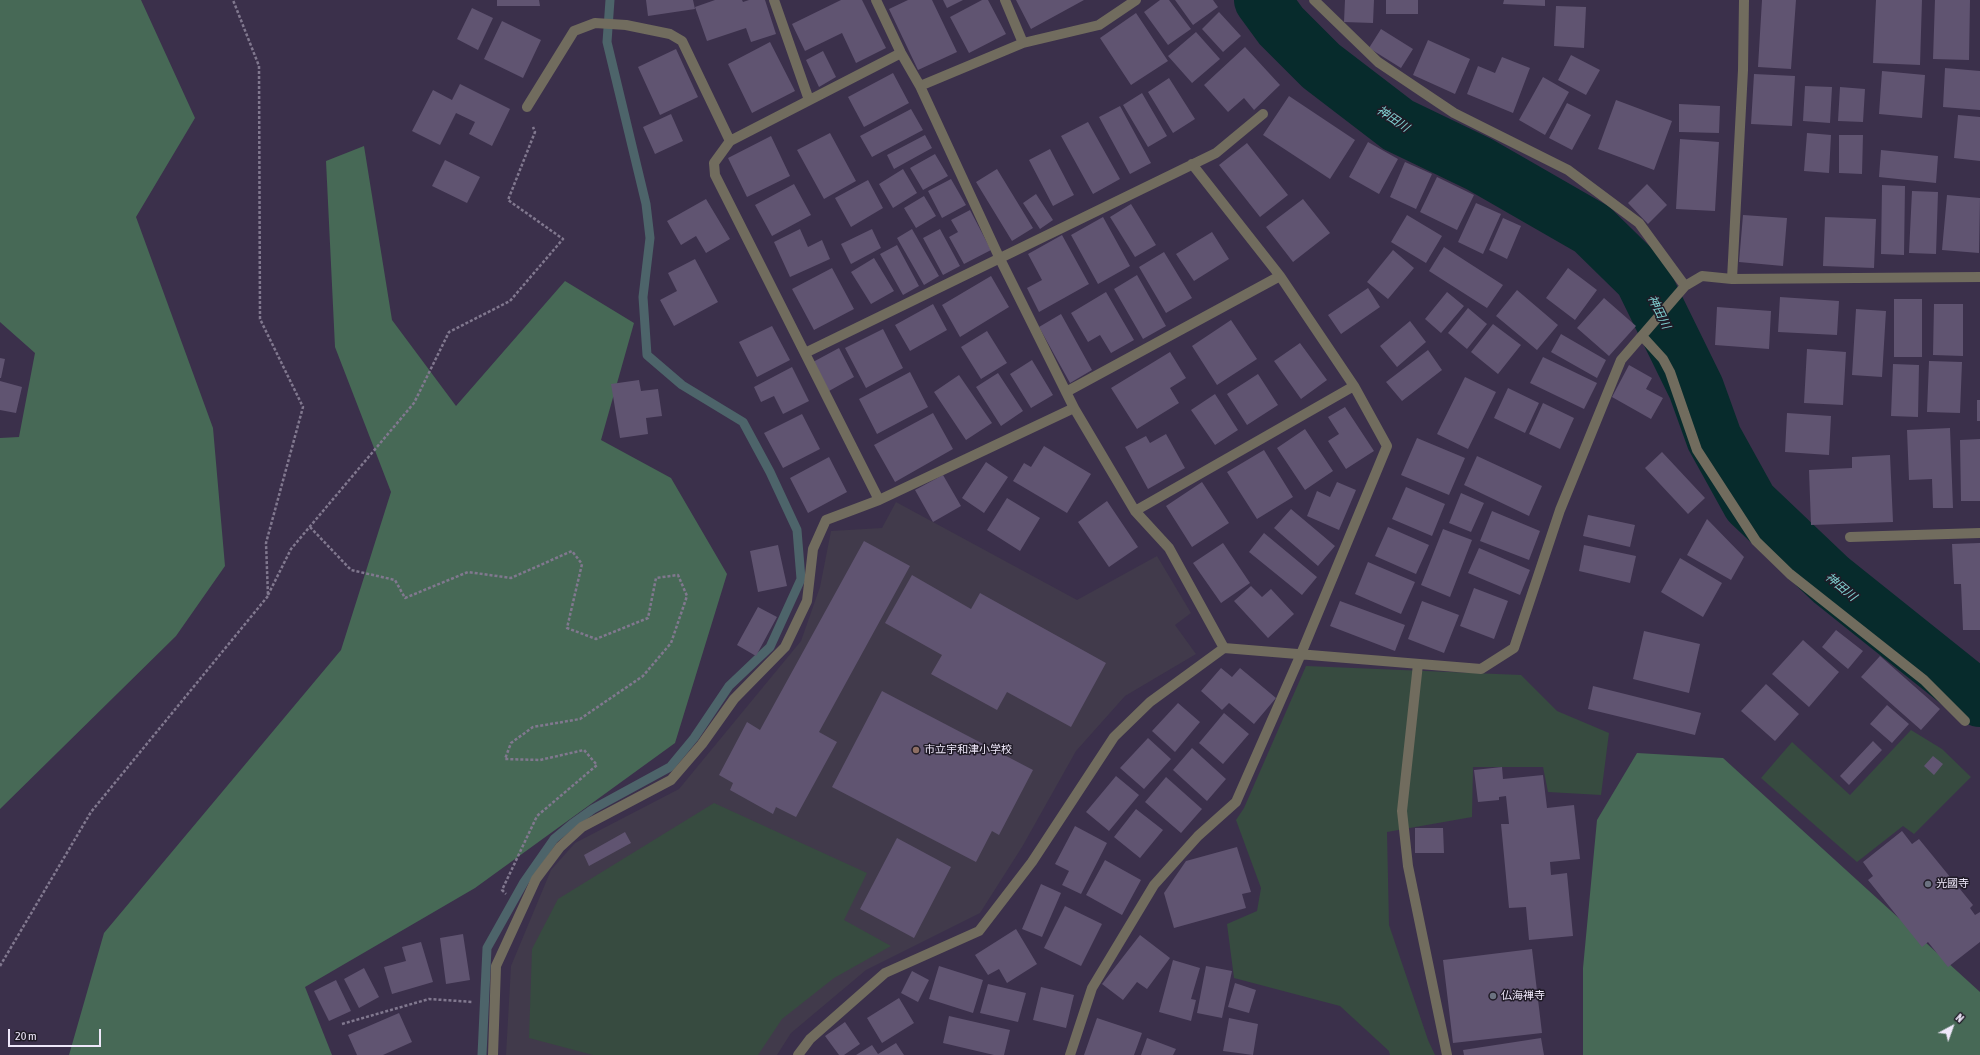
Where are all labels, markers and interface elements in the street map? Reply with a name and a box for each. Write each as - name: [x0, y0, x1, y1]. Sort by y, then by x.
- water label: 神田川: [1374, 103, 1412, 135]
- water label: 神田川: [1645, 293, 1673, 331]
- water label: 神田川: [1823, 570, 1859, 604]
- place label: 市立宇和津小学校: [924, 743, 1012, 757]
- marker: 市立宇和津小学校: [911, 745, 921, 755]
- place label: 光國寺: [1936, 877, 1969, 891]
- marker: 光國寺: [1923, 879, 1933, 889]
- place label: 仏海禅寺: [1501, 989, 1545, 1003]
- marker: 仏海禅寺: [1488, 991, 1498, 1001]
- north arrow: [1932, 1007, 1972, 1047]
- text: N: [1953, 1011, 1966, 1025]
- scale bar: [10, 1021, 103, 1047]
- text: 20 m: [15, 1029, 37, 1043]

